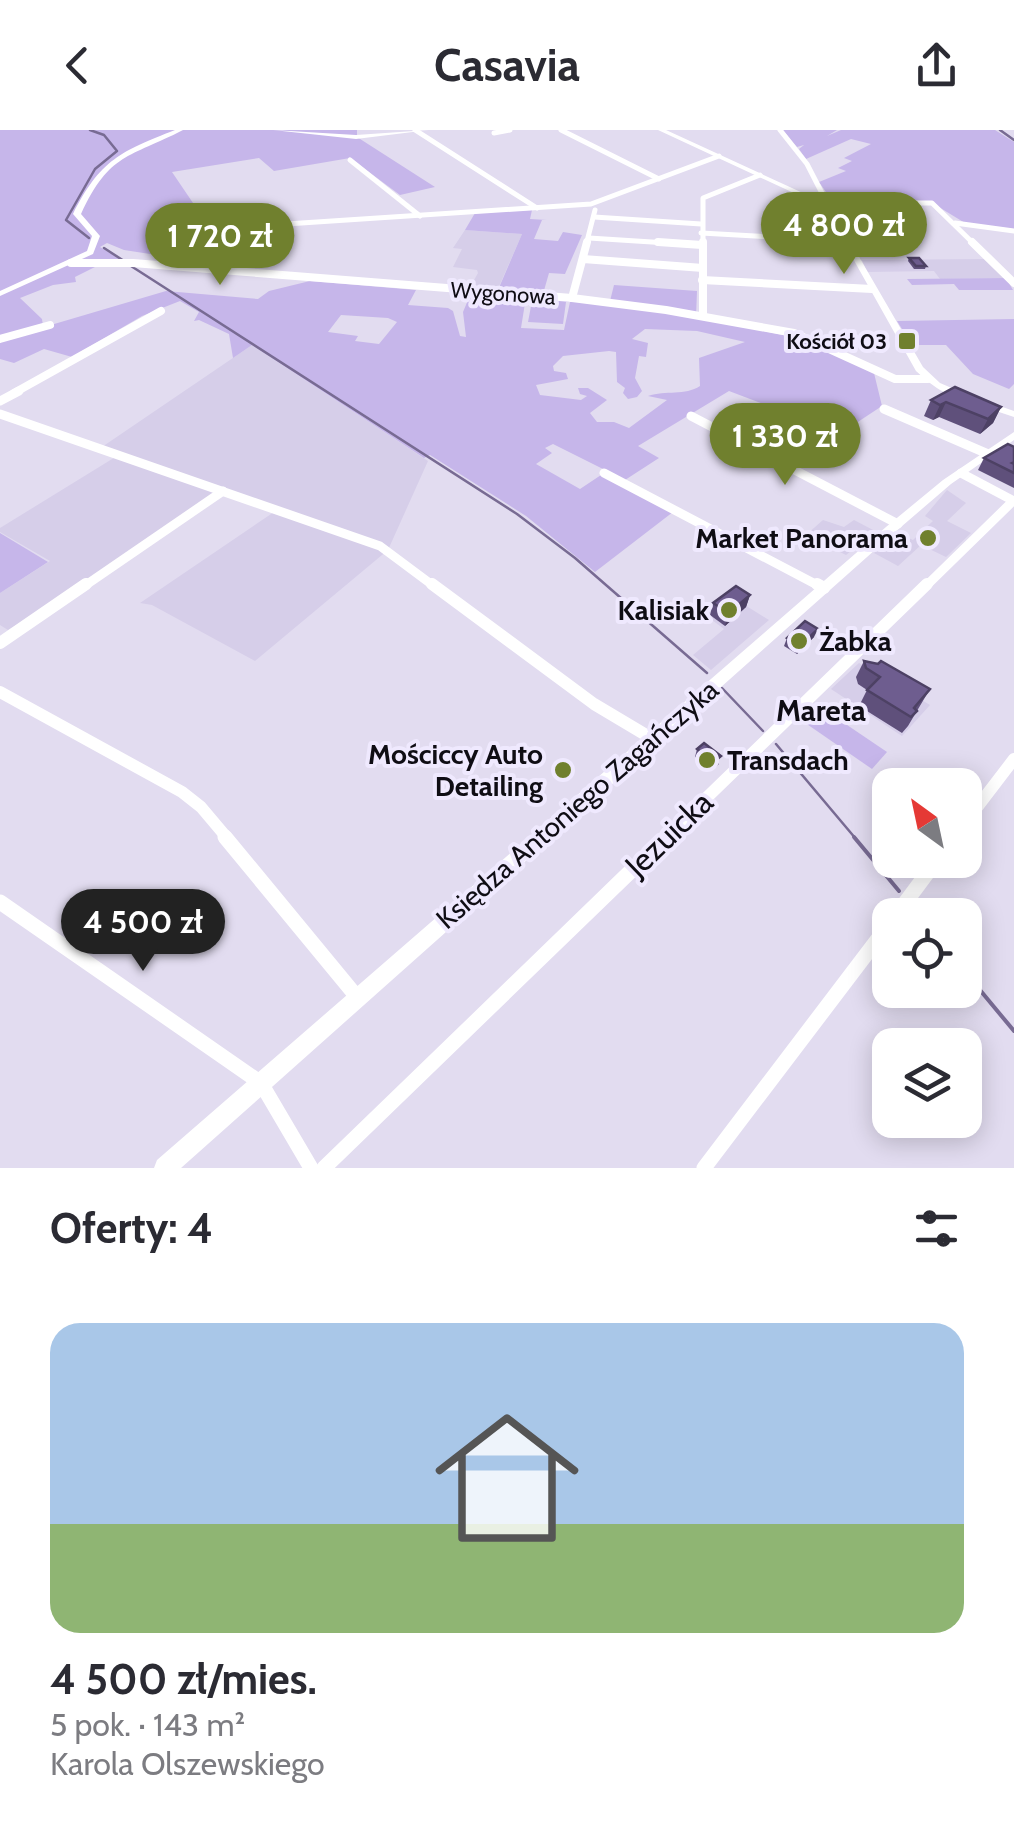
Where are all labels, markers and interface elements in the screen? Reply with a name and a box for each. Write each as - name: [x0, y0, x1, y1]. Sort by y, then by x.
- icon: back: [50, 38, 105, 93]
- text: Casavia: [434, 38, 580, 92]
- icon: share: [909, 38, 964, 93]
- pin: 4 800 zł: [741, 192, 947, 277]
- pin: 1 720 zł: [117, 203, 323, 288]
- text: 4 800 zł: [783, 205, 905, 244]
- text: 1 720 zł: [167, 216, 273, 255]
- street label: Wygonowa: [449, 276, 557, 311]
- place label: Kościół 03: [786, 328, 887, 355]
- marker: Kościół 03: [896, 330, 918, 352]
- pin: 1 330 zł: [682, 403, 888, 488]
- text: 1 330 zł: [732, 416, 838, 455]
- place label: Market Panorama: [695, 521, 908, 555]
- marker: Market Panorama: [917, 527, 939, 549]
- place label: Kalisiak: [617, 593, 709, 627]
- marker: Kalisiak: [718, 599, 740, 621]
- place label: Żabka: [819, 624, 892, 658]
- marker: Żabka: [788, 630, 810, 652]
- street label: Księdza Antoniego Zagańczyka: [429, 672, 725, 936]
- district label: Mareta: [776, 692, 866, 729]
- place label: Mościccy Auto Detailing: [368, 737, 543, 803]
- place label: Transdach: [727, 743, 849, 777]
- marker: Transdach: [696, 749, 718, 771]
- marker: Mościccy Auto Detailing: [552, 759, 574, 781]
- north arrow: [872, 768, 982, 878]
- map controls: [872, 768, 982, 1138]
- street label: Jezuicka: [616, 782, 721, 885]
- pin: 4 500 zł: [40, 889, 246, 974]
- button: locate: [872, 898, 982, 1008]
- text: 4 500 zł: [83, 902, 203, 941]
- button: layers: [872, 1028, 982, 1138]
- icon: filters: [909, 1201, 964, 1256]
- text: Oferty: 4: [50, 1202, 213, 1254]
- icon: home: [417, 1388, 597, 1568]
- text: 4 500 zł/mies.: [50, 1653, 317, 1705]
- text: 5 pok. · 143 m²: [50, 1705, 245, 1744]
- text: Karola Olszewskiego: [50, 1744, 325, 1783]

